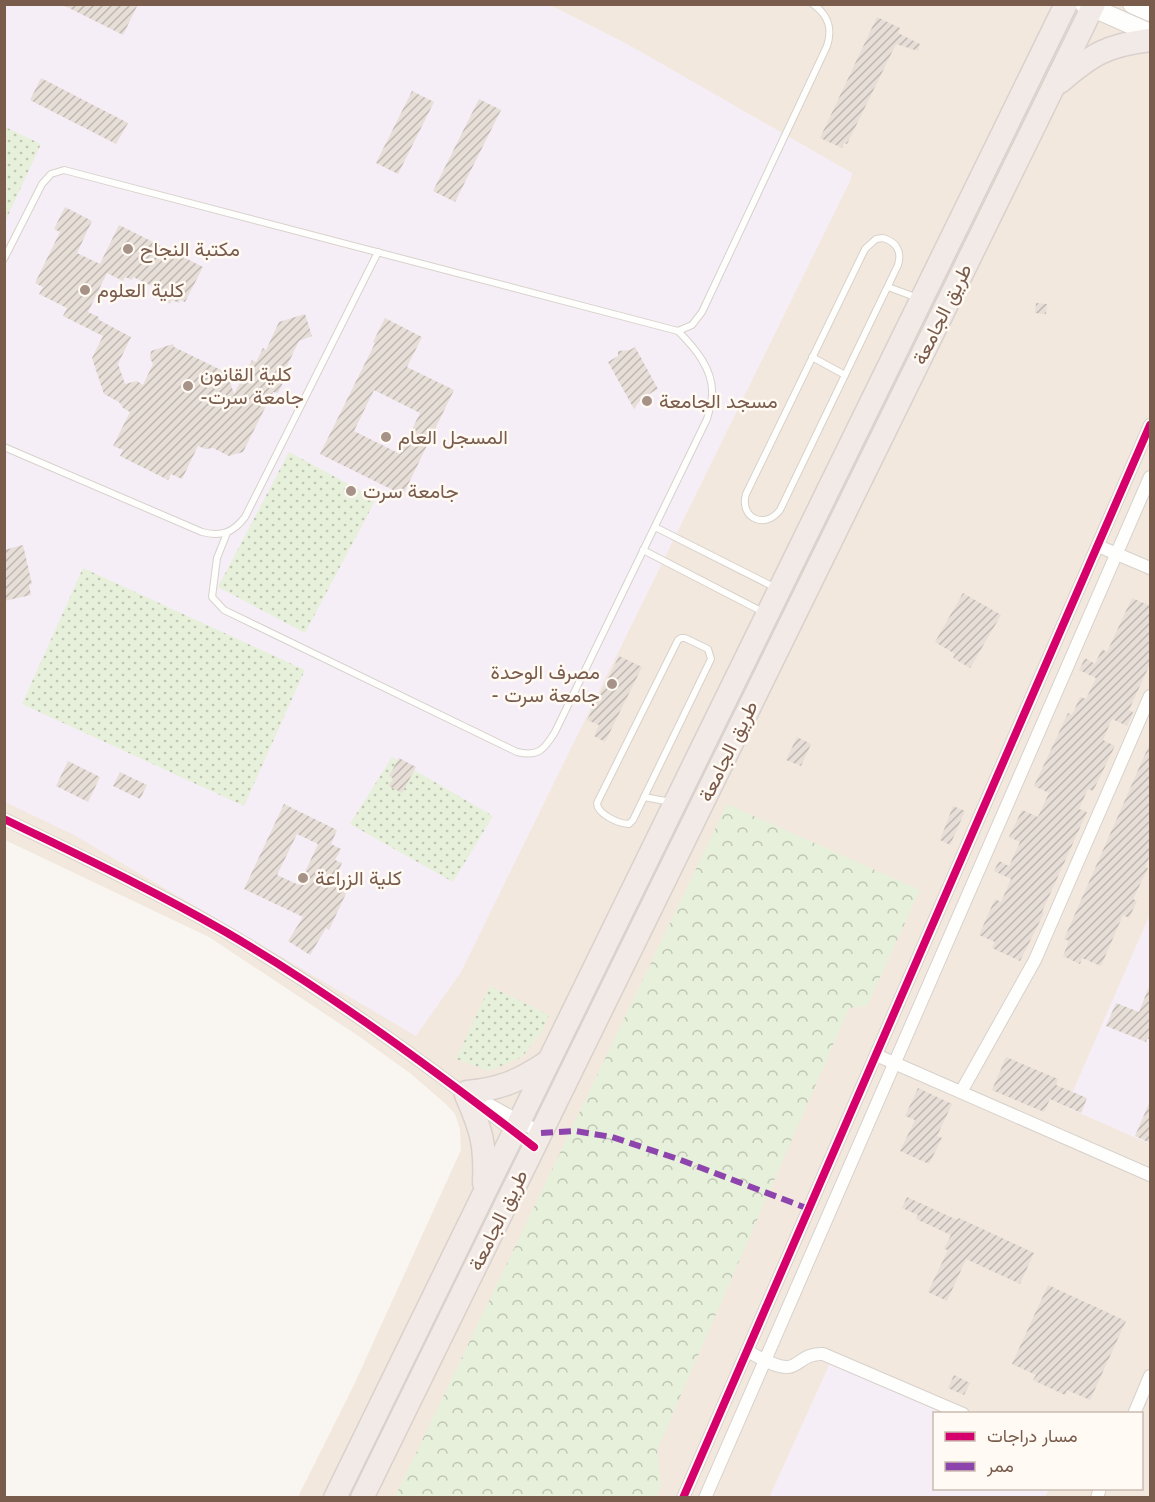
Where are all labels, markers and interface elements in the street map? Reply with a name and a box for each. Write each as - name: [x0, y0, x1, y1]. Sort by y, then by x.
- place label: مكتبة النجاح: [140, 238, 240, 263]
- marker: مكتبة النجاح: [121, 242, 135, 256]
- street label: طريق الجامعة: [908, 260, 978, 369]
- place label: كلية العلوم: [97, 279, 184, 303]
- marker: كلية العلوم: [78, 283, 92, 297]
- place label: كلية القانون -جامعة سرت: [200, 363, 304, 410]
- marker: كلية القانون -جامعة سرت: [181, 379, 195, 393]
- place label: مسجد الجامعة: [659, 390, 778, 414]
- marker: مسجد الجامعة: [640, 394, 654, 408]
- place label: المسجل العام: [398, 426, 508, 450]
- marker: المسجل العام: [379, 430, 393, 444]
- place label: جامعة سرت: [363, 480, 459, 504]
- marker: جامعة سرت: [344, 484, 358, 498]
- place label: مصرف الوحدة - جامعة سرت: [491, 661, 600, 708]
- marker: مصرف الوحدة - جامعة سرت: [605, 677, 619, 691]
- street label: طريق الجامعة: [694, 697, 764, 806]
- place label: كلية الزراعة: [315, 867, 402, 891]
- marker: كلية الزراعة: [296, 871, 310, 885]
- street label: طريق الجامعة: [464, 1166, 534, 1275]
- legend: [933, 1412, 1143, 1490]
- text: مسار دراجات: [987, 1425, 1078, 1447]
- text: ممر: [986, 1455, 1014, 1477]

